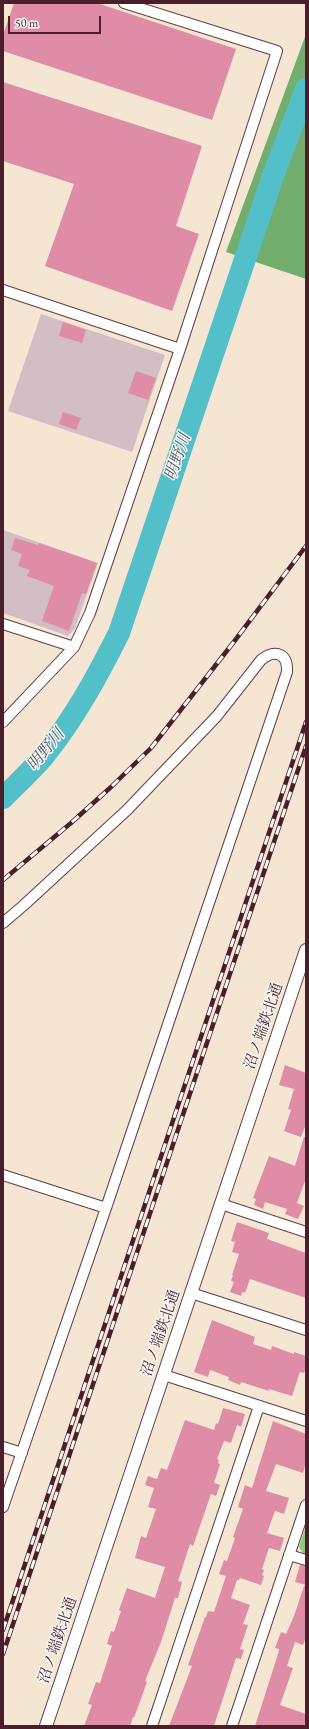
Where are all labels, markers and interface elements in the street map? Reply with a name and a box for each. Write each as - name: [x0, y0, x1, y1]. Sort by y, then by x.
- scale bar: [10, 8, 103, 34]
- text: 50 m: [15, 15, 38, 31]
- water label: 明野川: [161, 431, 195, 483]
- water label: 明野川: [23, 725, 69, 775]
- street label: 沼ノ端鉄北通: [241, 981, 287, 1071]
- street label: 沼ノ端鉄北通: [138, 1288, 184, 1378]
- street label: 沼ノ端鉄北通: [35, 1595, 81, 1685]

